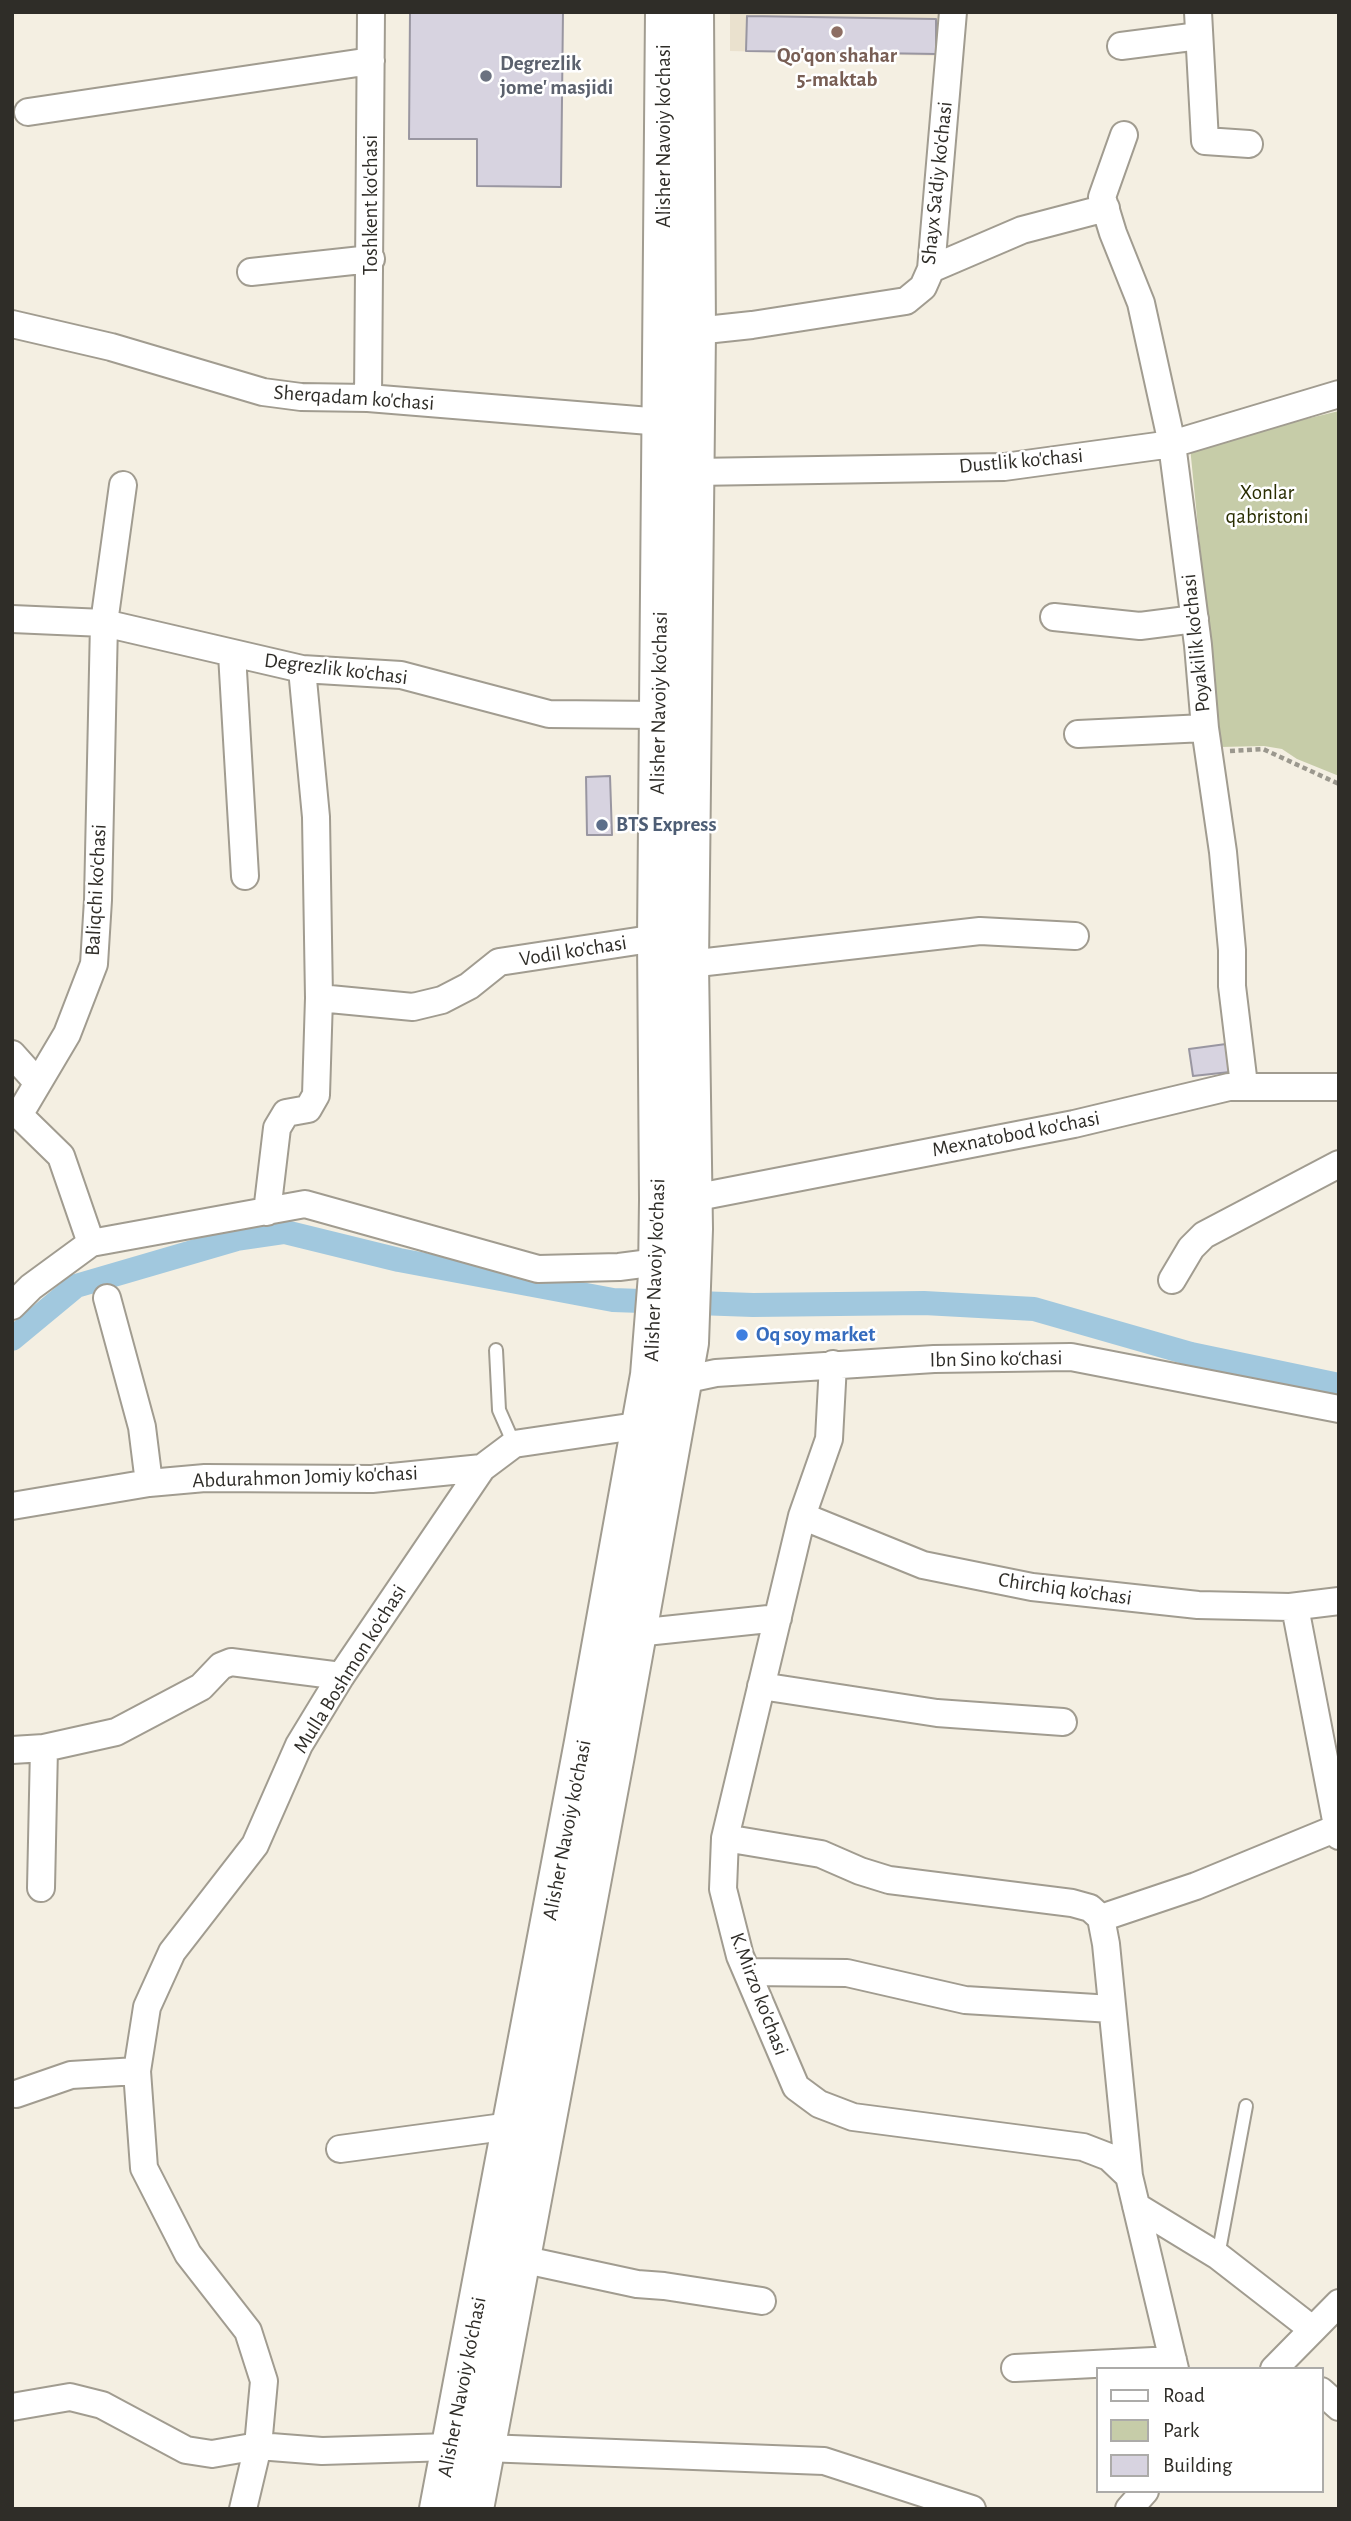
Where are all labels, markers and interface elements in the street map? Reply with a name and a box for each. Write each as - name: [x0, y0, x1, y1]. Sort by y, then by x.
- marker: Qo'qon shahar 5-maktab: [829, 24, 845, 40]
- place label: Qo'qon shahar 5-maktab: [777, 43, 897, 93]
- street label: Alisher Navoiy ko'chasi: [651, 44, 677, 228]
- place label: Degrezlik jome' masjidi: [500, 51, 613, 101]
- marker: Degrezlik jome' masjidi: [478, 68, 494, 84]
- street label: Shayx Sa'diy ko'chasi: [916, 100, 958, 266]
- street label: Toshkent ko'chasi: [358, 135, 384, 275]
- street label: Sherqadam ko'chasi: [273, 380, 435, 416]
- street label: Dustlik ko'chasi: [958, 443, 1084, 479]
- park label: Xonlar qabristoni: [1225, 480, 1309, 530]
- street label: Poyakilik ko'chasi: [1176, 573, 1216, 713]
- street label: Alisher Navoiy ko'chasi: [645, 611, 673, 795]
- street label: Degrezlik ko'chasi: [263, 648, 409, 690]
- place label: BTS Express: [616, 812, 716, 838]
- marker: BTS Express: [594, 817, 610, 833]
- street label: Baliqchi ko'chasi: [80, 823, 112, 957]
- street label: Vodil ko'chasi: [517, 930, 629, 972]
- street label: Mexnatobod ko'chasi: [930, 1105, 1102, 1163]
- street label: Alisher Navoiy ko'chasi: [639, 1178, 671, 1362]
- place label: Oq soy market: [756, 1322, 875, 1348]
- marker: Oq soy market: [734, 1327, 750, 1343]
- street label: Ibn Sino ko‘chasi: [929, 1345, 1063, 1373]
- street label: Abdurahmon Jomiy ko'chasi: [192, 1460, 418, 1494]
- street label: Chirchiq ko’chasi: [997, 1567, 1133, 1611]
- street label: Mulla Boshmon ko'chasi: [288, 1580, 412, 1758]
- street label: Alisher Navoiy ko'chasi: [537, 1738, 597, 1922]
- street label: K.Mirzo ko'chasi: [724, 1929, 794, 2059]
- street label: Alisher Navoiy ko'chasi: [432, 2295, 492, 2479]
- legend: [1096, 2367, 1323, 2493]
- text: Road: [1163, 2385, 1205, 2406]
- text: Park: [1163, 2420, 1199, 2441]
- text: Building: [1163, 2455, 1232, 2476]

